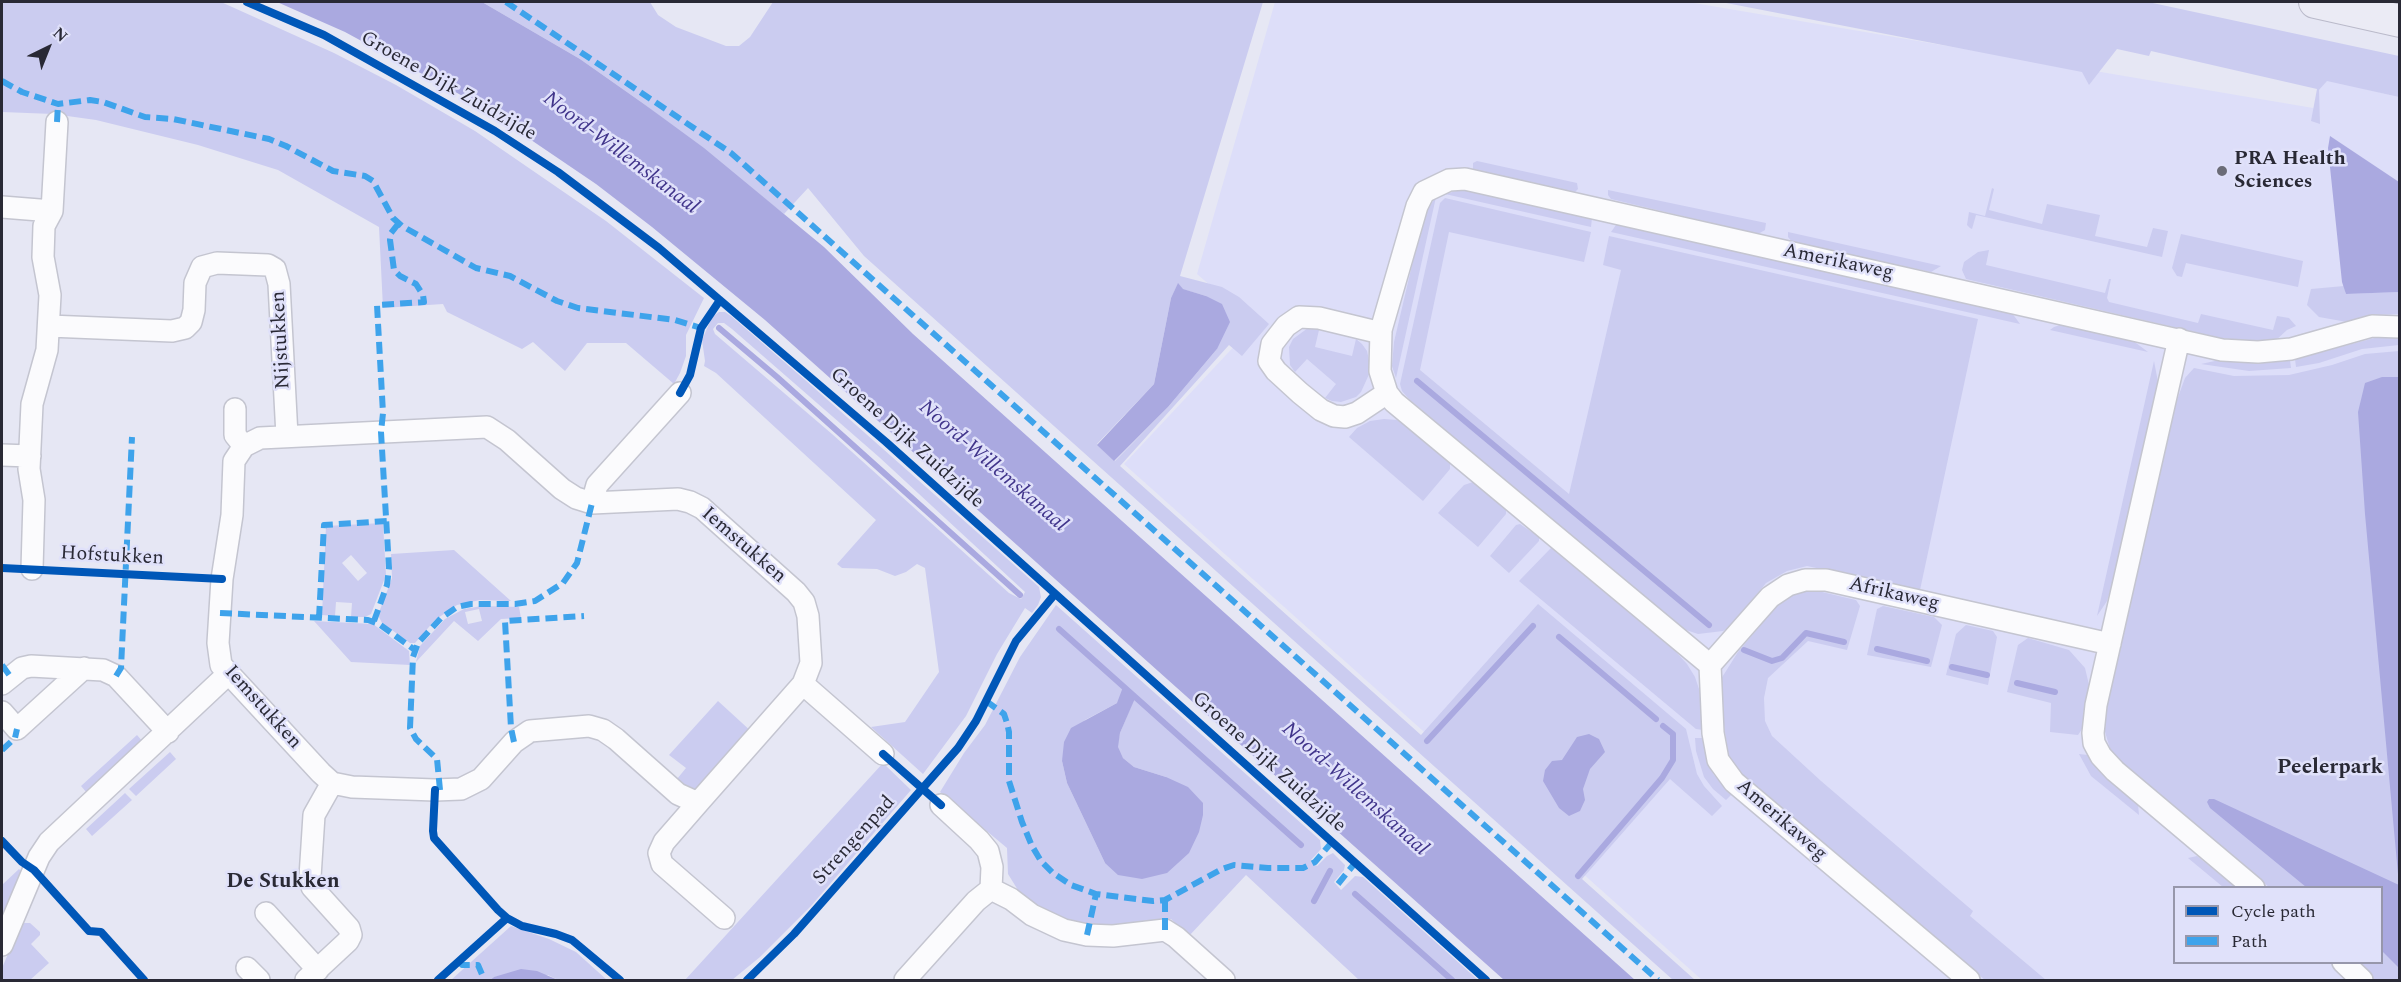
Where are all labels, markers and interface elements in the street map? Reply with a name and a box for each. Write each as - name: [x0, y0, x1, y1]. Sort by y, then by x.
- north arrow: [18, 18, 78, 78]
- text: N: [47, 22, 73, 48]
- street label: Groene Dijk Zuidzijde: [356, 27, 540, 147]
- water label: Noord-Willemskanaal: [537, 87, 703, 221]
- place label: PRA Health Sciences: [2234, 148, 2346, 195]
- marker: PRA Health Sciences: [2215, 164, 2229, 178]
- street label: Amerikaweg: [1781, 240, 1895, 286]
- street label: Nijstukken: [267, 290, 297, 390]
- street label: Groene Dijk Zuidzijde: [824, 363, 988, 515]
- water label: Noord-Willemskanaal: [913, 396, 1071, 538]
- street label: Iemstukken: [696, 503, 790, 589]
- street label: Hofstukken: [60, 542, 164, 572]
- street label: Afrikaweg: [1847, 573, 1941, 617]
- street label: Iemstukken: [218, 661, 306, 755]
- street label: Groene Dijk Zuidzijde: [1186, 687, 1350, 839]
- water label: Noord-Willemskanaal: [1275, 718, 1433, 862]
- district label: Peelerpark: [2277, 756, 2383, 782]
- street label: Amerikaweg: [1731, 775, 1831, 867]
- street label: Strengenpad: [809, 791, 901, 891]
- district label: De Stukken: [226, 870, 340, 896]
- legend: [2173, 886, 2383, 964]
- text: Cycle path: [2231, 898, 2316, 925]
- text: Path: [2231, 928, 2268, 955]

